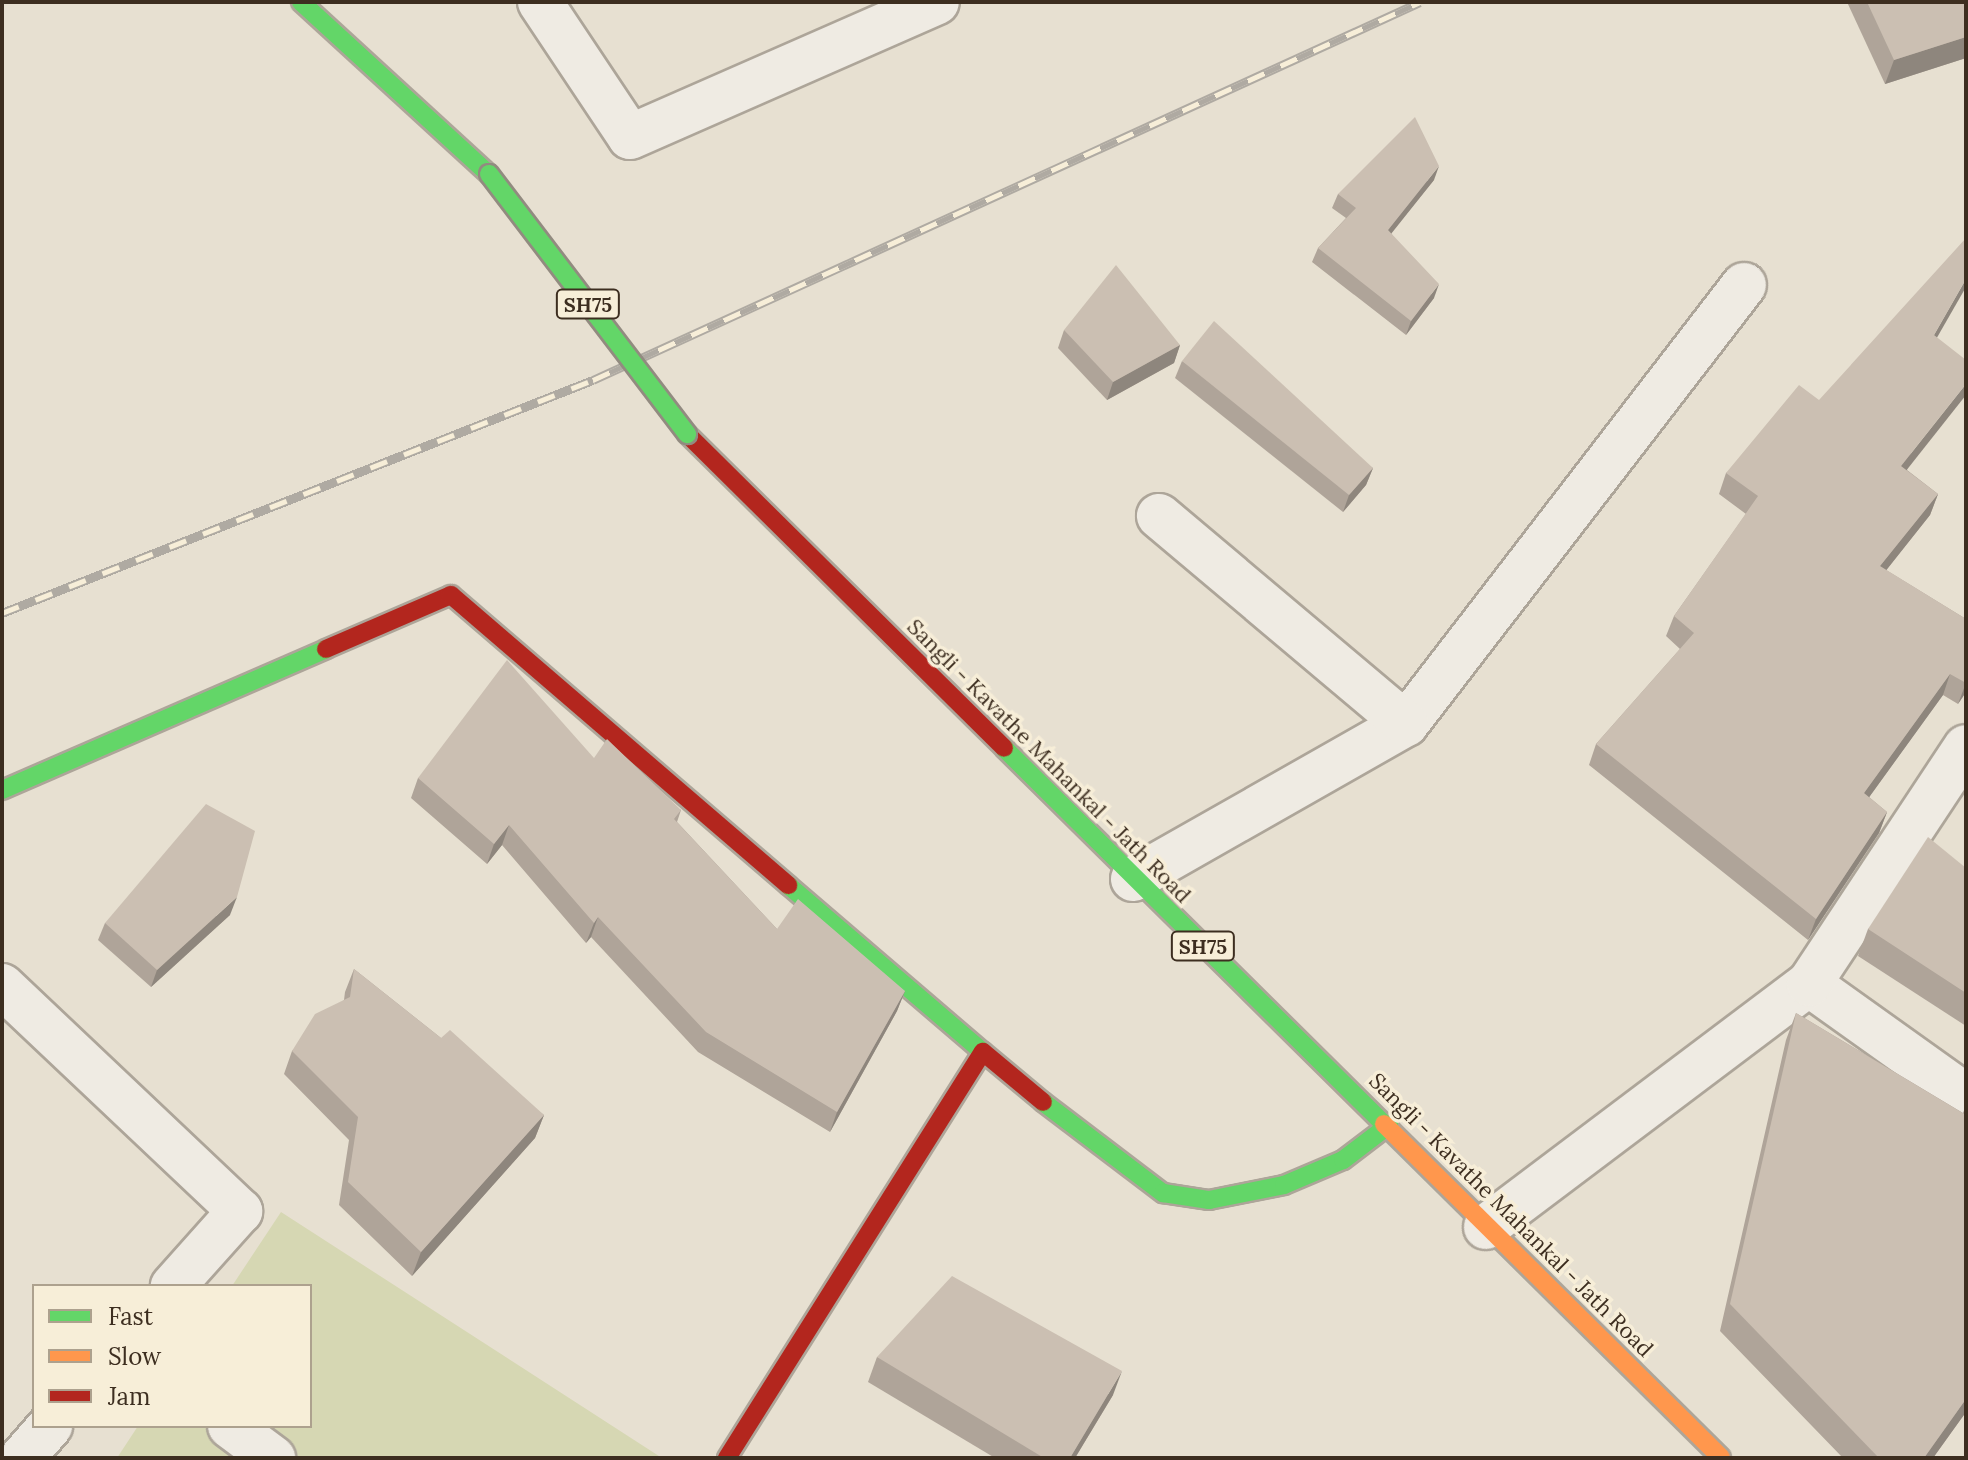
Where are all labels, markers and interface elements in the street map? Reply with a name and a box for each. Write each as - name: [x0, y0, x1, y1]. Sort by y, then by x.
- road number: SH75: [554, 288, 622, 320]
- street label: Sangli - Kavathe Mahankal - Jath Road: [902, 614, 1196, 908]
- road number: SH75: [1169, 930, 1237, 962]
- street label: Sangli - Kavathe Mahankal - Jath Road: [1364, 1068, 1658, 1362]
- legend: [32, 1284, 312, 1428]
- text: Fast: [108, 1301, 153, 1332]
- text: Slow: [108, 1341, 161, 1372]
- text: Jam: [108, 1381, 150, 1412]

